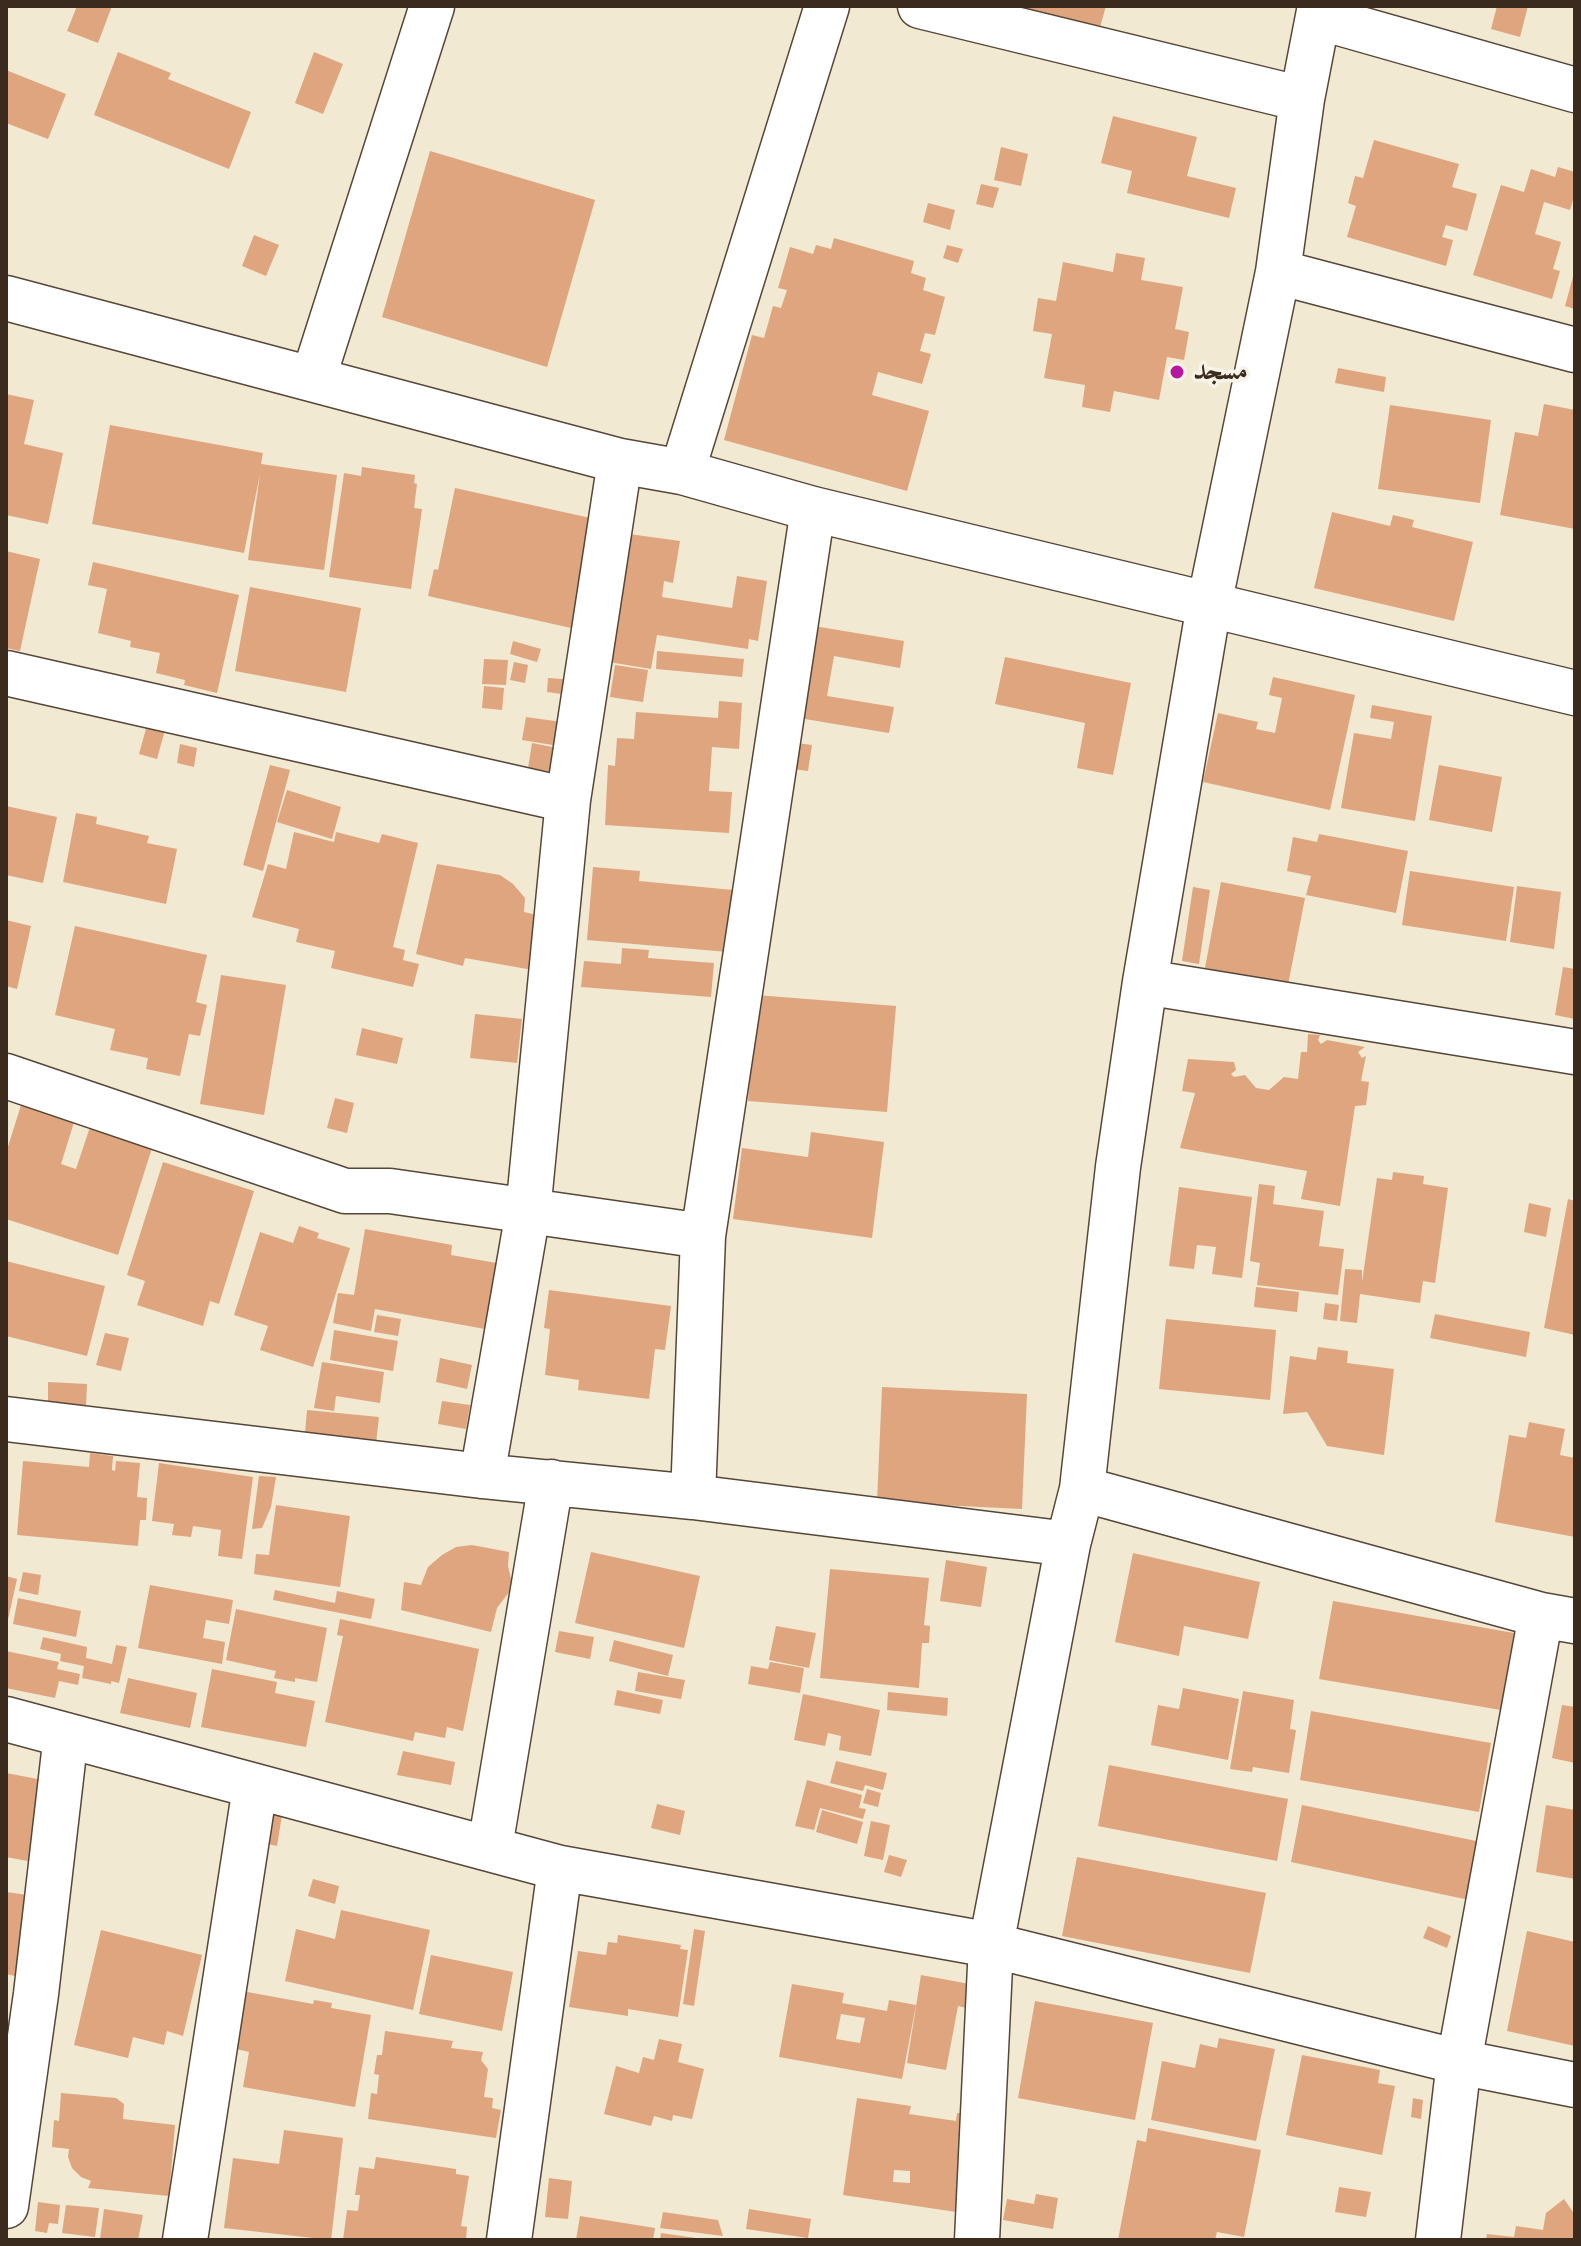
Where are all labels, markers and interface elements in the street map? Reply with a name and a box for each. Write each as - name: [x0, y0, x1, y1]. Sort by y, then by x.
- place label: مسجد: [1193, 355, 1248, 389]
- marker: مسجد: [1168, 363, 1186, 381]

